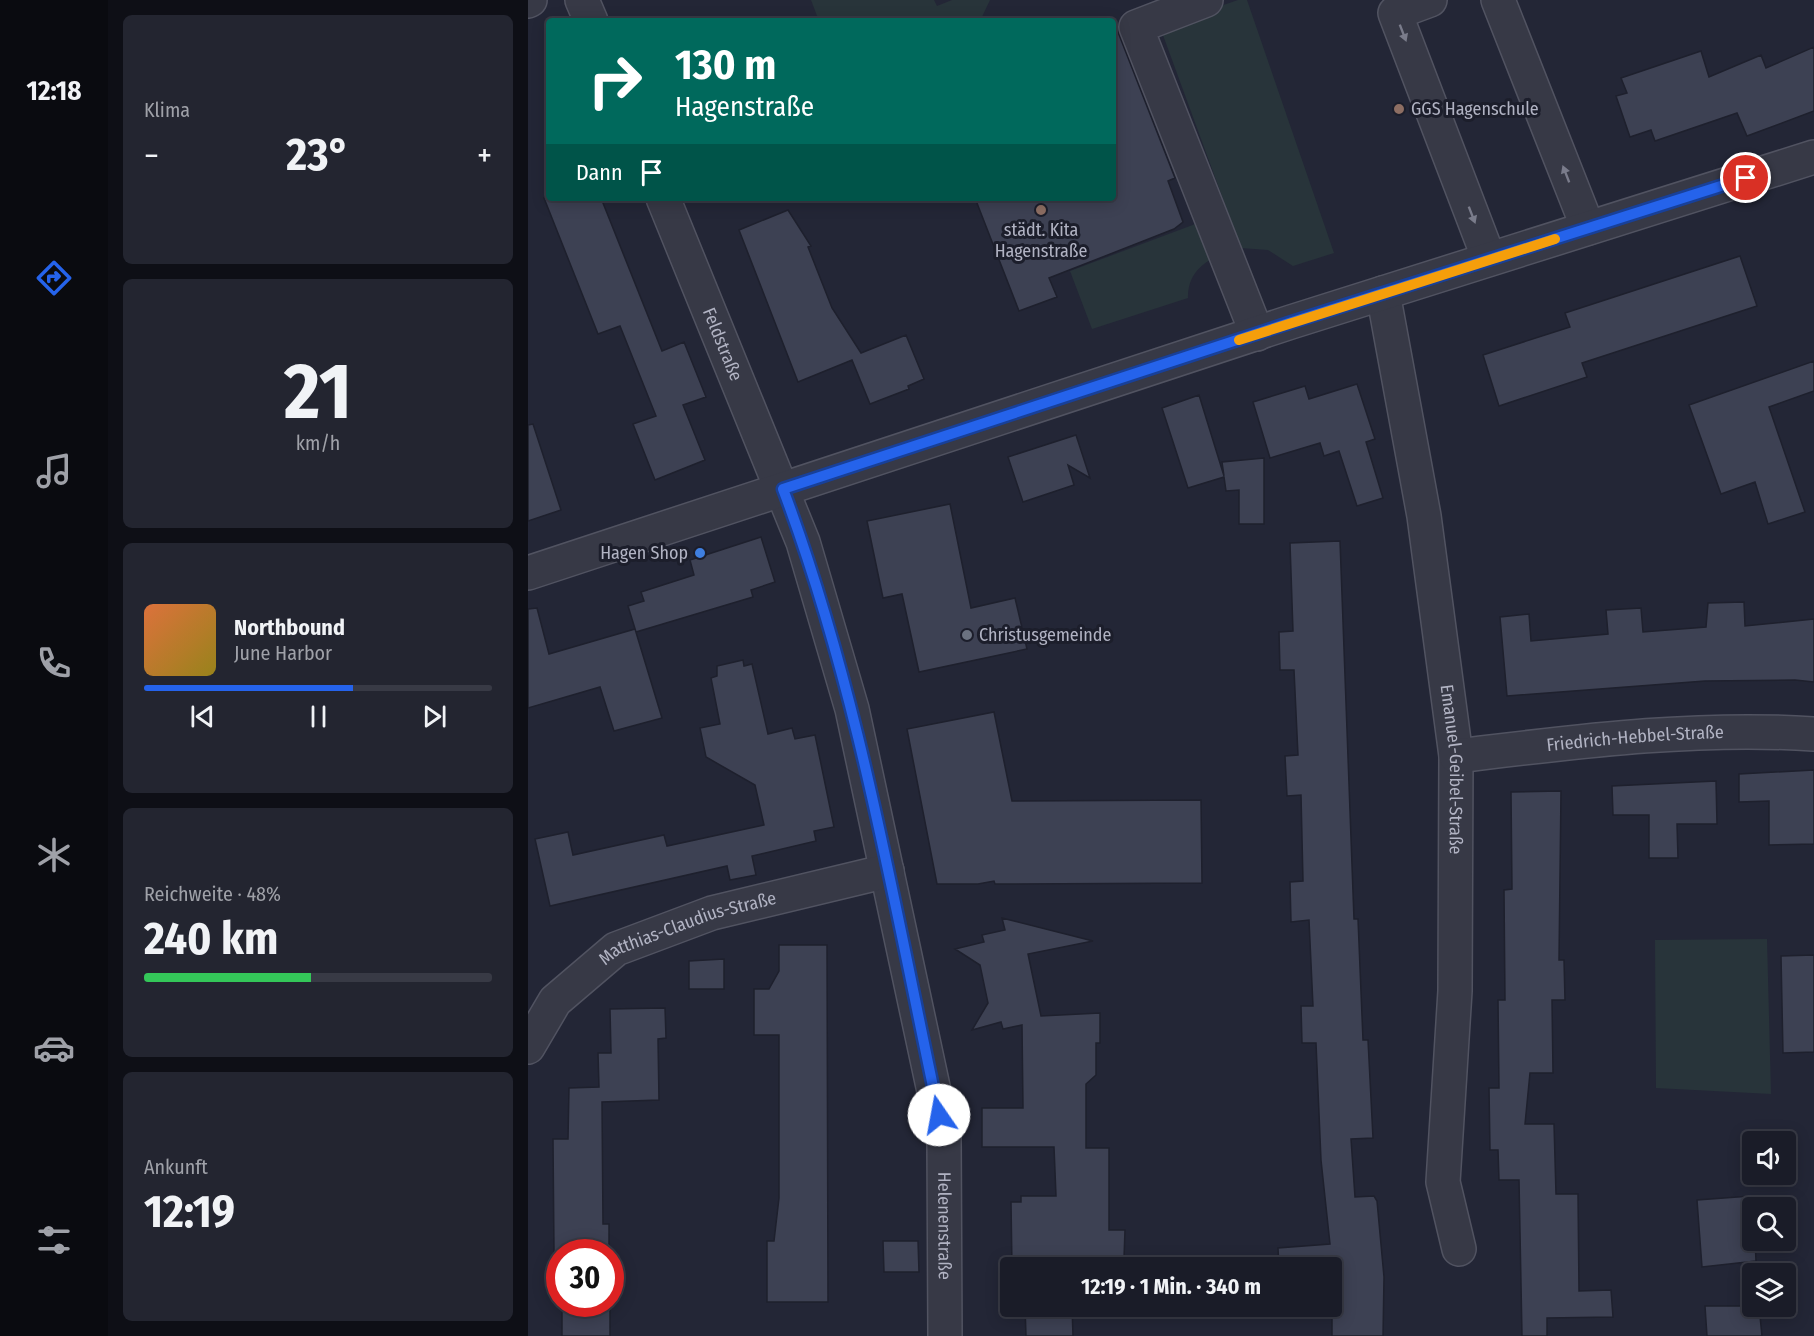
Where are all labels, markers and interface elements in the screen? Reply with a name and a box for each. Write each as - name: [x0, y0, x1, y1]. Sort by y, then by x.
- one-way arrow: [1399, 24, 1408, 42]
- text: 130 m: [675, 40, 776, 90]
- icon: right: [576, 42, 654, 120]
- text: 12:18: [27, 75, 81, 107]
- text: Hagenstraße: [675, 91, 814, 123]
- text: Klima: [144, 98, 190, 122]
- place label: GGS Hagenschule: [1411, 98, 1539, 120]
- marker: GGS Hagenschule: [1392, 102, 1406, 116]
- text: 23°: [286, 128, 350, 182]
- text: −: [144, 136, 159, 176]
- text: +: [477, 136, 492, 176]
- pin: [1720, 152, 1771, 203]
- icon: arrive: [635, 156, 668, 189]
- text: Dann: [576, 159, 623, 186]
- icon: arrive: [1729, 161, 1762, 194]
- one-way arrow: [1561, 164, 1571, 182]
- marker: städt. Kita Hagenstraße: [1034, 203, 1048, 217]
- one-way arrow: [1468, 206, 1478, 224]
- place label: städt. Kita Hagenstraße: [995, 219, 1087, 262]
- icon: directions: [33, 257, 75, 299]
- street label: Feldstraße: [698, 304, 747, 384]
- text: 21: [284, 345, 352, 439]
- text: km/h: [296, 431, 340, 455]
- icon: music: [33, 450, 75, 492]
- place label: Hagen Shop: [600, 542, 688, 564]
- marker: Hagen Shop: [693, 546, 707, 560]
- text: Northbound: [234, 614, 345, 641]
- place label: Christusgemeinde: [979, 624, 1111, 646]
- marker: Christusgemeinde: [960, 628, 974, 642]
- text: June Harbor: [234, 641, 332, 665]
- icon: phone: [33, 642, 75, 684]
- street label: Emanuel-Geibel-Straße: [1436, 683, 1467, 855]
- icon: previous: [186, 700, 219, 733]
- icon: pause: [302, 700, 335, 733]
- icon: next: [418, 700, 451, 733]
- street label: Friedrich-Hebbel-Straße: [1545, 721, 1724, 756]
- icon: climate: [33, 834, 75, 876]
- text: Reichweite · 48%: [144, 882, 281, 906]
- street label: Matthias-Claudius-Straße: [594, 887, 778, 970]
- text: 240 km: [144, 912, 278, 966]
- icon: car: [33, 1027, 75, 1069]
- position arrow: [907, 1083, 971, 1147]
- map controls: [1742, 1131, 1796, 1317]
- button: sound: [1742, 1131, 1796, 1185]
- text: Ankunft: [144, 1155, 208, 1179]
- street label: Helenenstraße: [933, 1172, 956, 1280]
- text: 12:19: [144, 1185, 235, 1239]
- button: search: [1742, 1197, 1796, 1251]
- icon: filters: [33, 1219, 75, 1261]
- speed limit sign: 30: [546, 1239, 624, 1317]
- button: layers: [1742, 1263, 1796, 1317]
- text: 12:19 · 1 Min. · 340 m: [1081, 1273, 1261, 1300]

